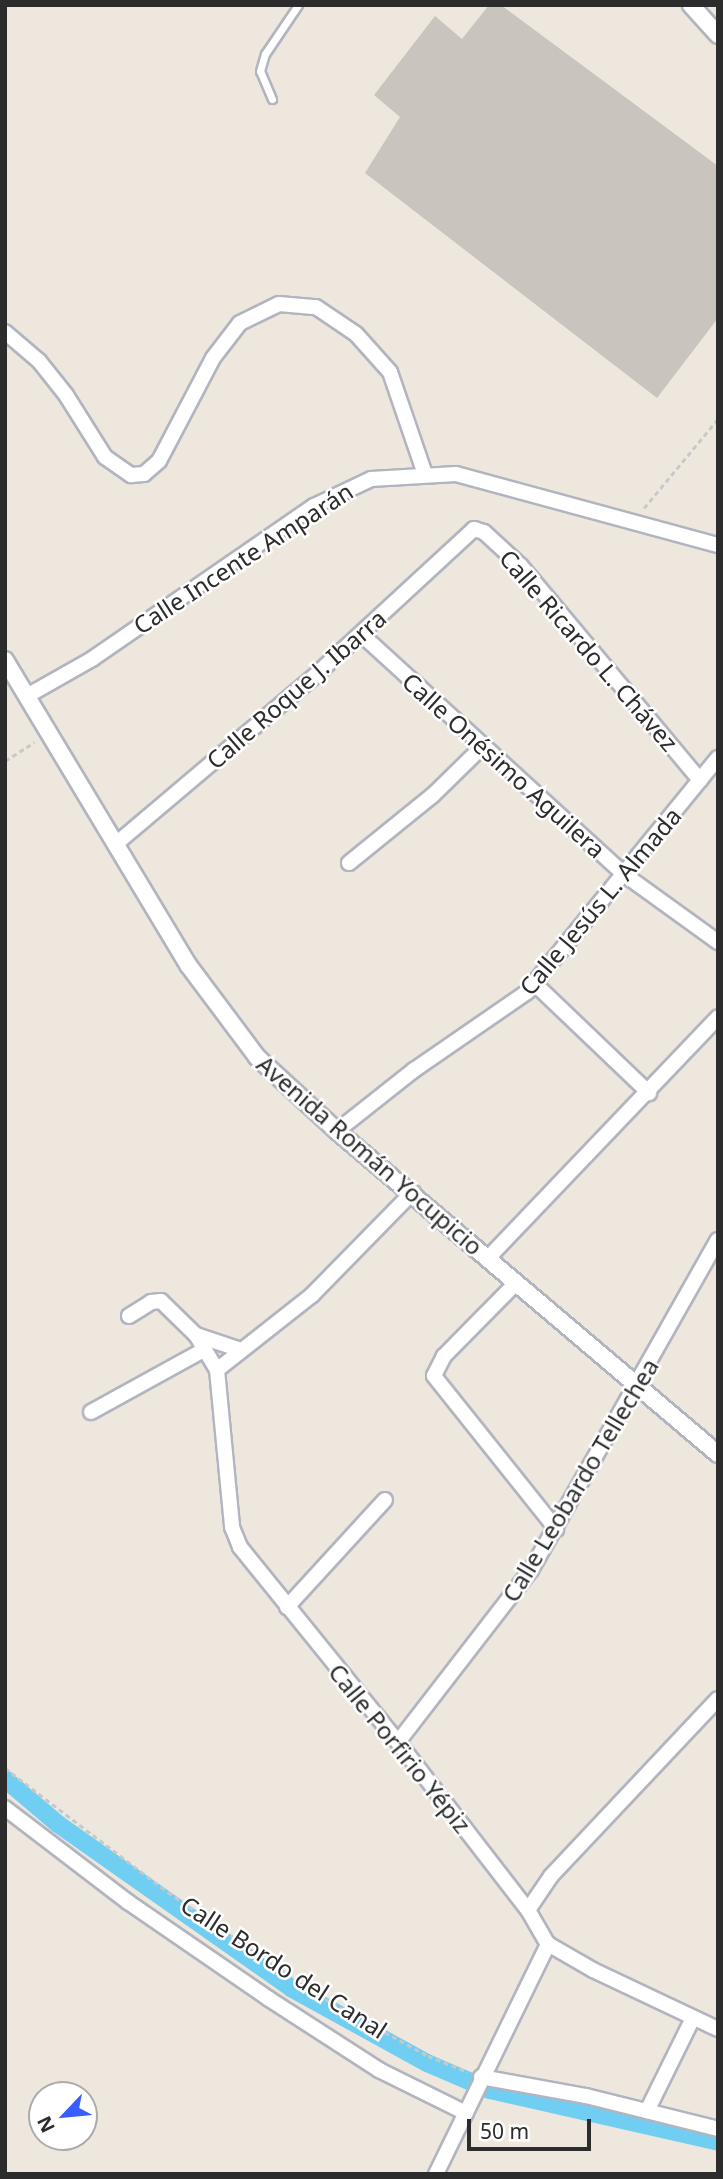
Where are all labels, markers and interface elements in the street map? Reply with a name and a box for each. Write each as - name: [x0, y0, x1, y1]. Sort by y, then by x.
- street label: Calle Incente Amparán: [128, 476, 358, 640]
- street label: Calle Ricardo L. Chávez: [494, 543, 684, 757]
- street label: Calle Roque J. Ibarra: [201, 603, 391, 775]
- street label: Calle Onésimo Aguilera: [397, 666, 611, 864]
- street label: Calle Jesús L. Almada: [513, 801, 687, 1001]
- street label: Avenida Román Yocupicio: [251, 1049, 489, 1261]
- street label: Calle Leobardo Tellechea: [496, 1353, 664, 1607]
- street label: Calle Porfirio Yépiz: [323, 1658, 477, 1838]
- street label: Calle Bordo del Canal: [176, 1890, 392, 2044]
- north arrow: [28, 2081, 98, 2151]
- scale bar: [471, 2106, 595, 2150]
- text: N: [31, 2112, 61, 2137]
- text: 50 m: [480, 2117, 529, 2145]

